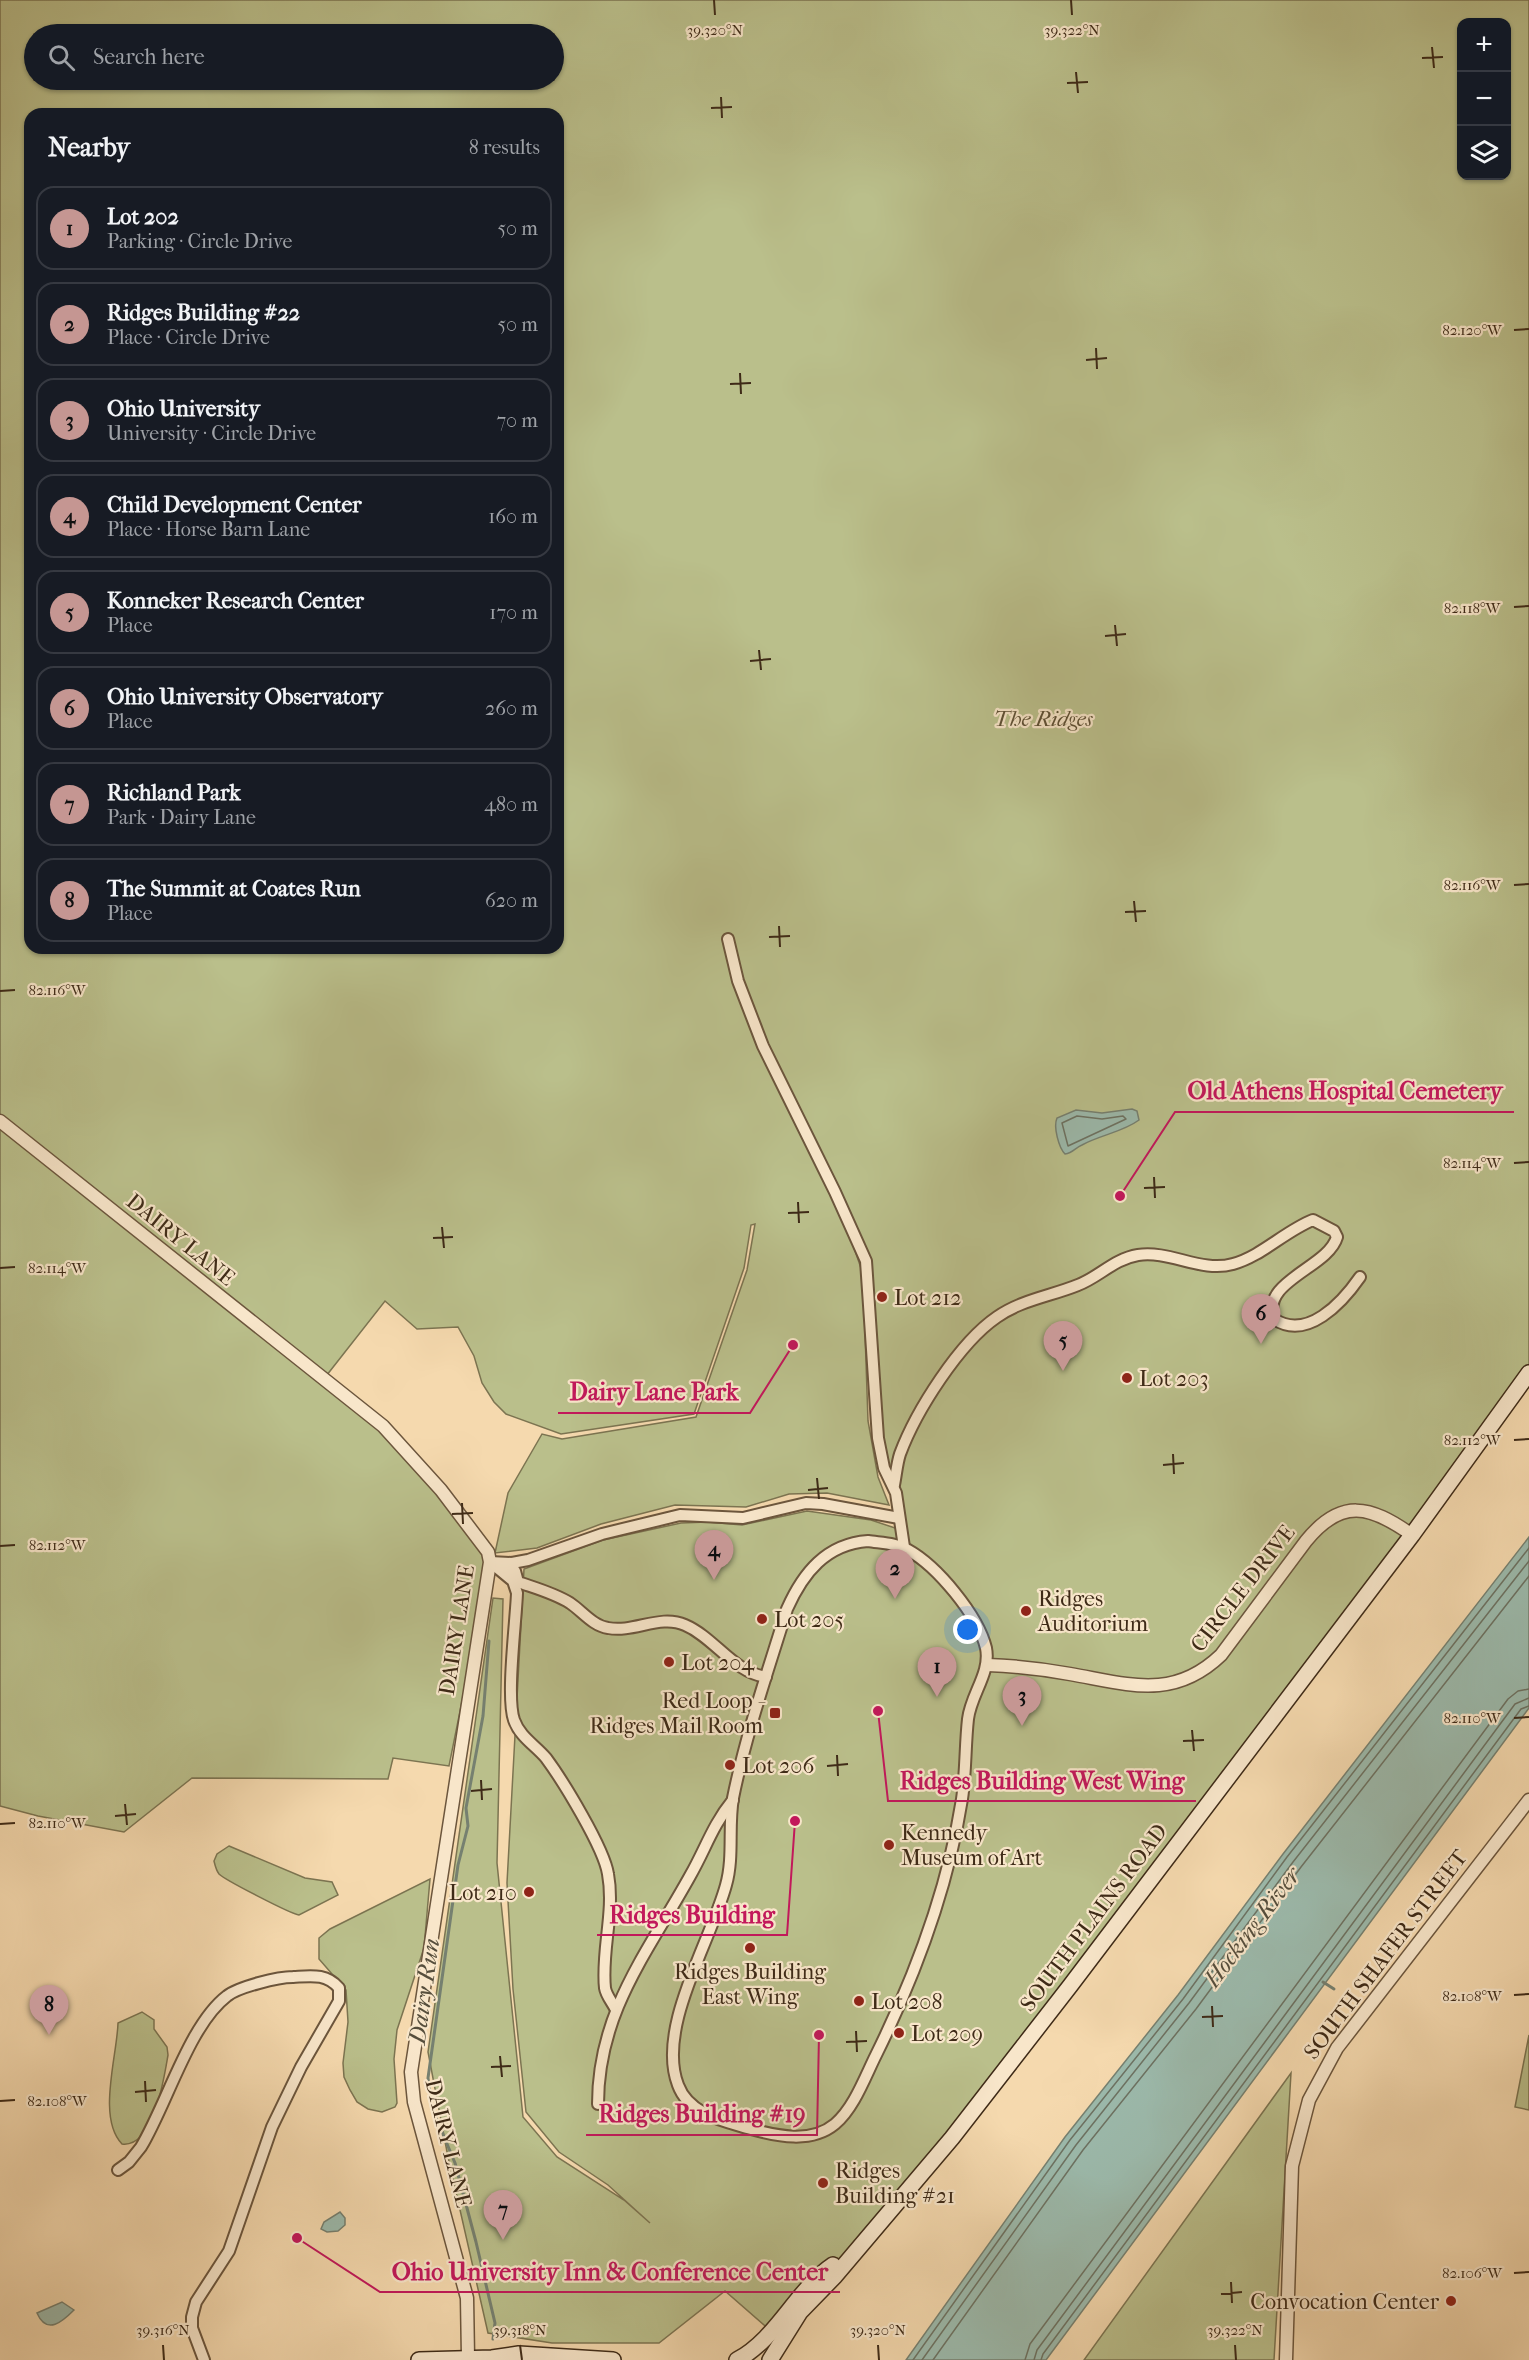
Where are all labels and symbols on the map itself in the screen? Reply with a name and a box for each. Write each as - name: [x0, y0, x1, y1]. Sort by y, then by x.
- text: 39.320°N: [687, 21, 744, 39]
- text: 39.322°N: [1044, 21, 1100, 39]
- text: 82.120°W: [1442, 321, 1503, 339]
- text: 82.118°W: [1444, 599, 1502, 617]
- park label: The Ridges: [994, 706, 1094, 732]
- text: 82.116°W: [1443, 876, 1502, 894]
- text: 82.116°W: [28, 981, 87, 999]
- callout: Old Athens Hospital Cemetery: [1175, 1070, 1514, 1112]
- text: Old Athens Hospital Cemetery: [1188, 1077, 1504, 1105]
- text: 82.114°W: [1443, 1154, 1502, 1172]
- street label: DAIRY LANE: [121, 1188, 240, 1291]
- text: 82.114°W: [28, 1259, 87, 1277]
- place label: Lot 212: [894, 1285, 961, 1311]
- marker: Lot 212: [875, 1290, 889, 1304]
- pin: 6: [1242, 1294, 1280, 1344]
- pin: 5: [1044, 1322, 1082, 1371]
- place label: Lot 203: [1139, 1366, 1208, 1392]
- callout: Dairy Lane Park: [558, 1371, 750, 1413]
- marker: Lot 203: [1120, 1371, 1134, 1385]
- text: Dairy Lane Park: [570, 1378, 739, 1406]
- text: 82.112°W: [1444, 1431, 1502, 1449]
- street label: CIRCLE DRIVE: [1185, 1520, 1300, 1657]
- pin: 4: [694, 1530, 734, 1580]
- text: 82.112°W: [29, 1536, 87, 1554]
- pin: 2: [876, 1550, 914, 1599]
- street label: DAIRY LANE: [434, 1563, 480, 1697]
- place label: Ridges Auditorium: [1037, 1586, 1149, 1637]
- marker: Ridges Auditorium: [1019, 1604, 1033, 1618]
- place label: Lot 205: [774, 1607, 844, 1633]
- marker: Lot 205: [755, 1612, 769, 1626]
- your location: [953, 1615, 982, 1644]
- pin: 1: [918, 1648, 956, 1697]
- place label: Lot 204: [681, 1650, 755, 1676]
- marker: Lot 204: [662, 1655, 676, 1669]
- pin: 3: [1002, 1676, 1042, 1726]
- place label: Red Loop - Ridges Mail Room: [589, 1688, 766, 1739]
- marker: Red Loop - Ridges Mail Room: [768, 1706, 782, 1720]
- text: 82.110°W: [1443, 1709, 1502, 1727]
- place label: Lot 206: [742, 1753, 814, 1779]
- marker: Lot 206: [723, 1758, 737, 1772]
- callout: Ridges Building West Wing: [888, 1759, 1196, 1801]
- text: Ridges Building West Wing: [900, 1767, 1185, 1795]
- text: 82.110°W: [28, 1814, 87, 1832]
- street label: SOUTH PLAINS ROAD: [1015, 1819, 1173, 2016]
- place label: Kennedy Museum of Art: [901, 1820, 1042, 1871]
- marker: Kennedy Museum of Art: [882, 1838, 896, 1852]
- street label: SOUTH SHAFER STREET: [1299, 1844, 1474, 2064]
- water label: Hocking River: [1197, 1860, 1307, 1993]
- place label: Lot 210: [449, 1880, 517, 1906]
- marker: Lot 210: [522, 1885, 536, 1899]
- callout: Ridges Building: [597, 1893, 787, 1935]
- text: Ridges Building: [609, 1901, 776, 1929]
- water label: Dairy Run: [402, 1936, 445, 2048]
- marker: Ridges Building East Wing: [743, 1941, 757, 1955]
- place label: Ridges Building East Wing: [674, 1959, 826, 2010]
- pin: 8: [29, 1986, 68, 2035]
- text: 82.108°W: [1442, 1987, 1503, 2005]
- place label: Lot 208: [871, 1989, 943, 2015]
- marker: Lot 208: [852, 1994, 866, 2008]
- place label: Lot 209: [911, 2021, 983, 2047]
- marker: Lot 209: [892, 2026, 906, 2040]
- street label: DAIRY LANE: [420, 2076, 477, 2210]
- text: 82.108°W: [27, 2092, 88, 2110]
- callout: Ridges Building #19: [586, 2093, 817, 2135]
- text: Ridges Building #19: [598, 2100, 806, 2128]
- place label: Ridges Building #21: [835, 2158, 955, 2209]
- marker: Ridges Building #21: [816, 2176, 830, 2190]
- pin: 7: [484, 2190, 522, 2240]
- callout: Ohio University Inn & Conference Center: [380, 2250, 840, 2292]
- text: Ohio University Inn & Conference Center: [392, 2258, 829, 2286]
- text: 82.106°W: [1442, 2264, 1503, 2282]
- place label: Convocation Center: [1250, 2289, 1440, 2315]
- marker: Convocation Center: [1444, 2294, 1458, 2308]
- text: 39.316°N: [136, 2321, 190, 2339]
- text: 39.318°N: [494, 2321, 547, 2339]
- text: 39.320°N: [850, 2321, 907, 2339]
- text: 39.322°N: [1207, 2321, 1263, 2339]

